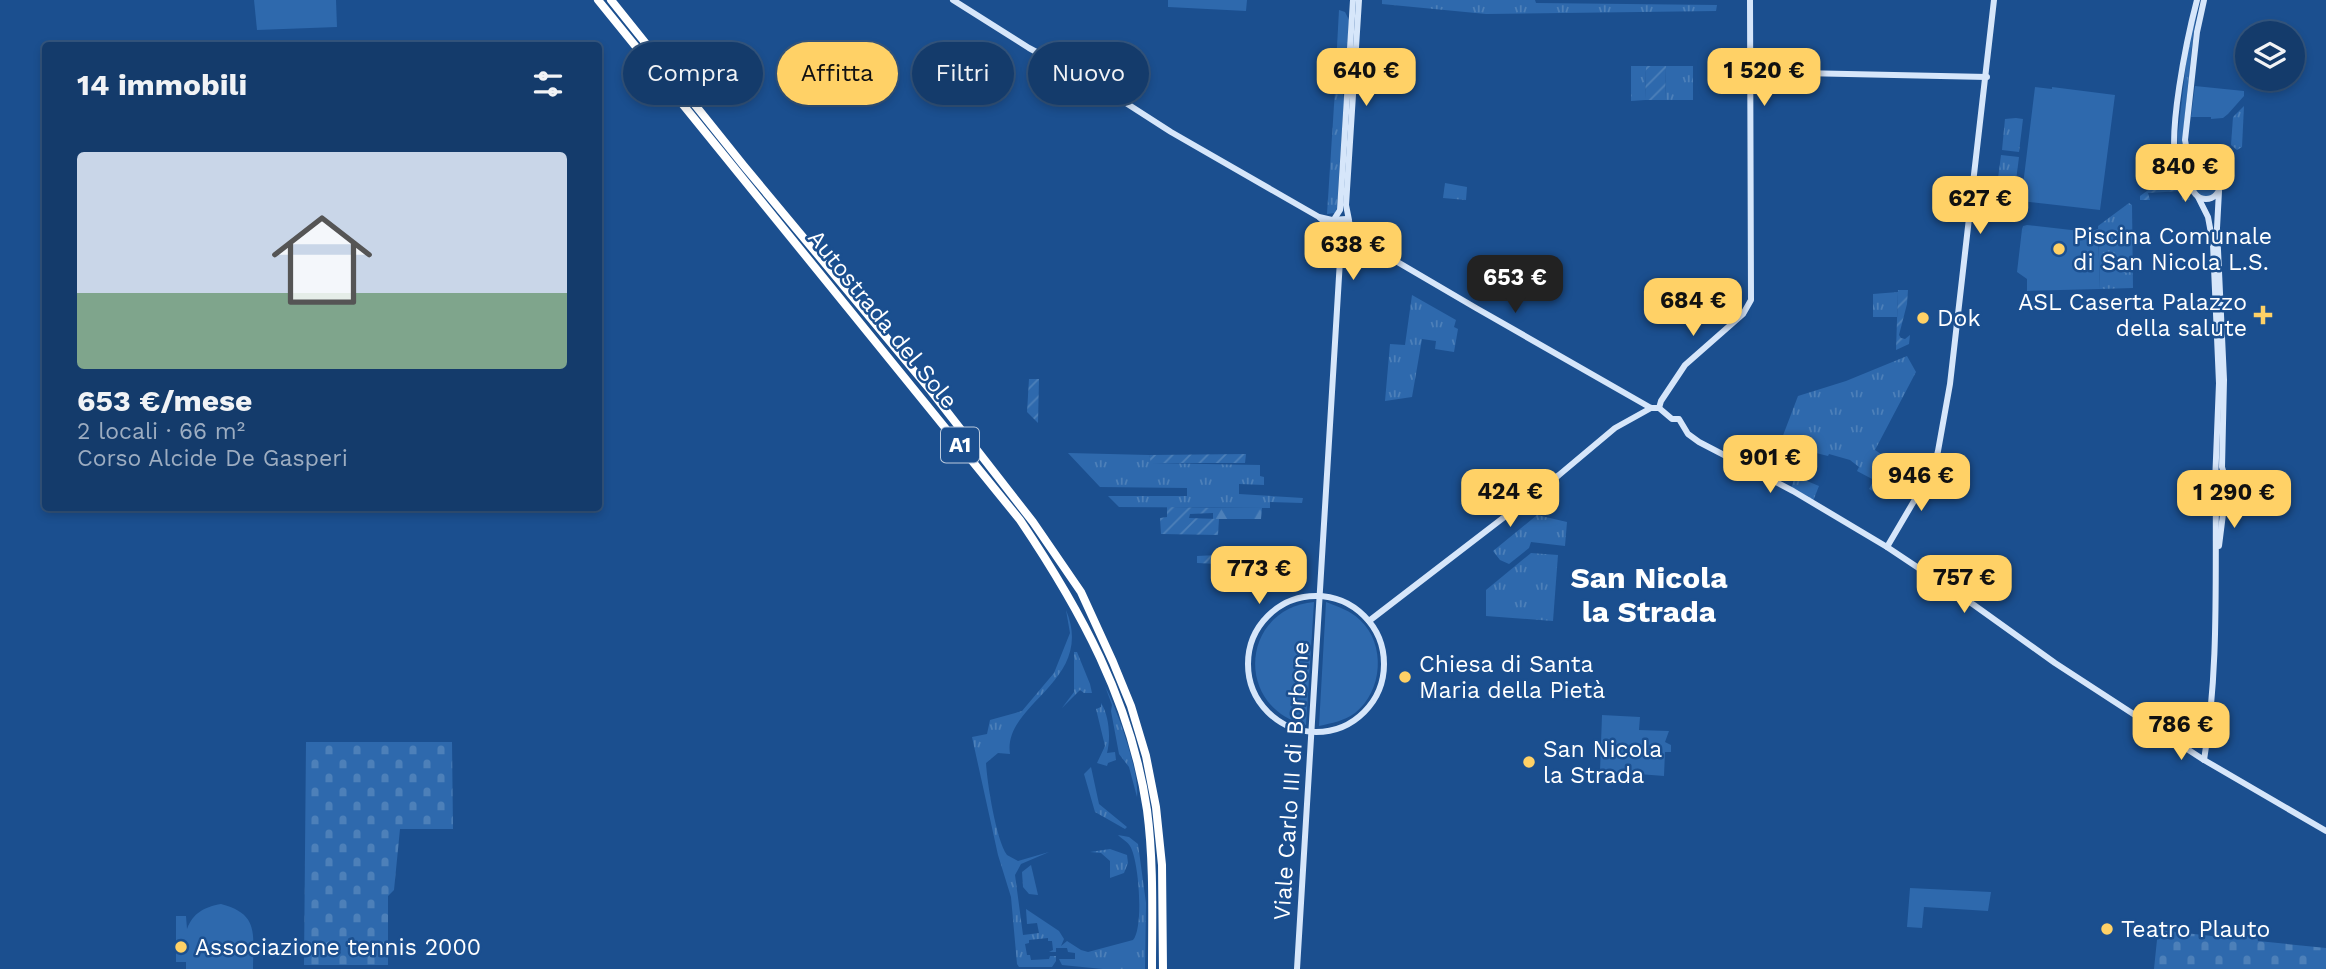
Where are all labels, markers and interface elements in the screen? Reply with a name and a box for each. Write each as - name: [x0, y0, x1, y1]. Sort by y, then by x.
- map controls: [2235, 21, 2305, 91]
- button: layers: [2235, 21, 2305, 91]
- chip: Compra: [623, 42, 763, 105]
- chip: Affitta: [777, 42, 898, 105]
- chip: Filtri: [912, 42, 1014, 105]
- chip: Nuovo: [1028, 42, 1149, 105]
- pin: 640 €: [1317, 48, 1415, 108]
- pin: 1 520 €: [1699, 48, 1829, 108]
- text: 640 €: [1333, 57, 1399, 84]
- text: 1 520 €: [1723, 57, 1805, 84]
- icon: filters: [529, 65, 567, 103]
- text: 14 immobili: [77, 67, 247, 102]
- pin: 840 €: [2136, 144, 2234, 204]
- text: 840 €: [2152, 153, 2218, 180]
- pin: 627 €: [1931, 176, 2029, 236]
- text: 627 €: [1948, 185, 2012, 212]
- icon: home: [259, 197, 385, 323]
- pin: 638 €: [1304, 222, 1402, 282]
- place label: Piscina Comunale di San Nicola L.S.: [2073, 223, 2272, 276]
- street label: Autostrada del Sole: [802, 225, 963, 414]
- text: 638 €: [1321, 231, 1385, 258]
- marker: Piscina Comunale di San Nicola L.S.: [2051, 241, 2067, 257]
- pin: 653 €: [1466, 256, 1564, 315]
- text: 653 €: [1483, 264, 1547, 291]
- pin: 684 €: [1644, 278, 1742, 338]
- text: 684 €: [1660, 287, 1726, 314]
- place label: ASL Caserta Palazzo della salute: [2018, 289, 2247, 342]
- place label: Dok: [1937, 305, 1980, 332]
- marker: ASL Caserta Palazzo della salute: [2253, 305, 2273, 325]
- marker: Dok: [1915, 310, 1931, 326]
- text: 653 €/mese: [77, 383, 252, 418]
- text: 2 locali · 66 m²: [77, 418, 245, 445]
- road number: A1: [941, 428, 979, 462]
- pin: 901 €: [1721, 435, 1819, 495]
- text: 901 €: [1739, 444, 1801, 471]
- text: Corso Alcide De Gasperi: [77, 445, 348, 472]
- pin: 946 €: [1872, 454, 1970, 513]
- text: 946 €: [1888, 462, 1954, 489]
- pin: 424 €: [1461, 470, 1559, 529]
- pin: 1 290 €: [2169, 470, 2299, 530]
- text: 424 €: [1477, 478, 1543, 505]
- text: 1 290 €: [2193, 479, 2275, 506]
- pin: 773 €: [1210, 546, 1308, 606]
- text: 773 €: [1227, 555, 1291, 582]
- pin: 757 €: [1915, 556, 2013, 615]
- district label: San Nicola la Strada: [1570, 560, 1728, 629]
- text: 757 €: [1933, 564, 1995, 591]
- street label: Viale Carlo III di Borbone: [1268, 641, 1315, 921]
- place label: Chiesa di Santa Maria della Pietà: [1419, 651, 1605, 704]
- marker: Chiesa di Santa Maria della Pietà: [1397, 669, 1413, 685]
- pin: 786 €: [2132, 702, 2230, 762]
- text: 786 €: [2149, 711, 2213, 738]
- place label: San Nicola la Strada: [1543, 736, 1662, 789]
- marker: San Nicola la Strada: [1521, 754, 1537, 770]
- place label: Teatro Plauto: [2121, 916, 2270, 943]
- marker: Teatro Plauto: [2099, 921, 2115, 937]
- place label: Associazione tennis 2000: [195, 934, 481, 961]
- marker: Associazione tennis 2000: [173, 939, 189, 955]

